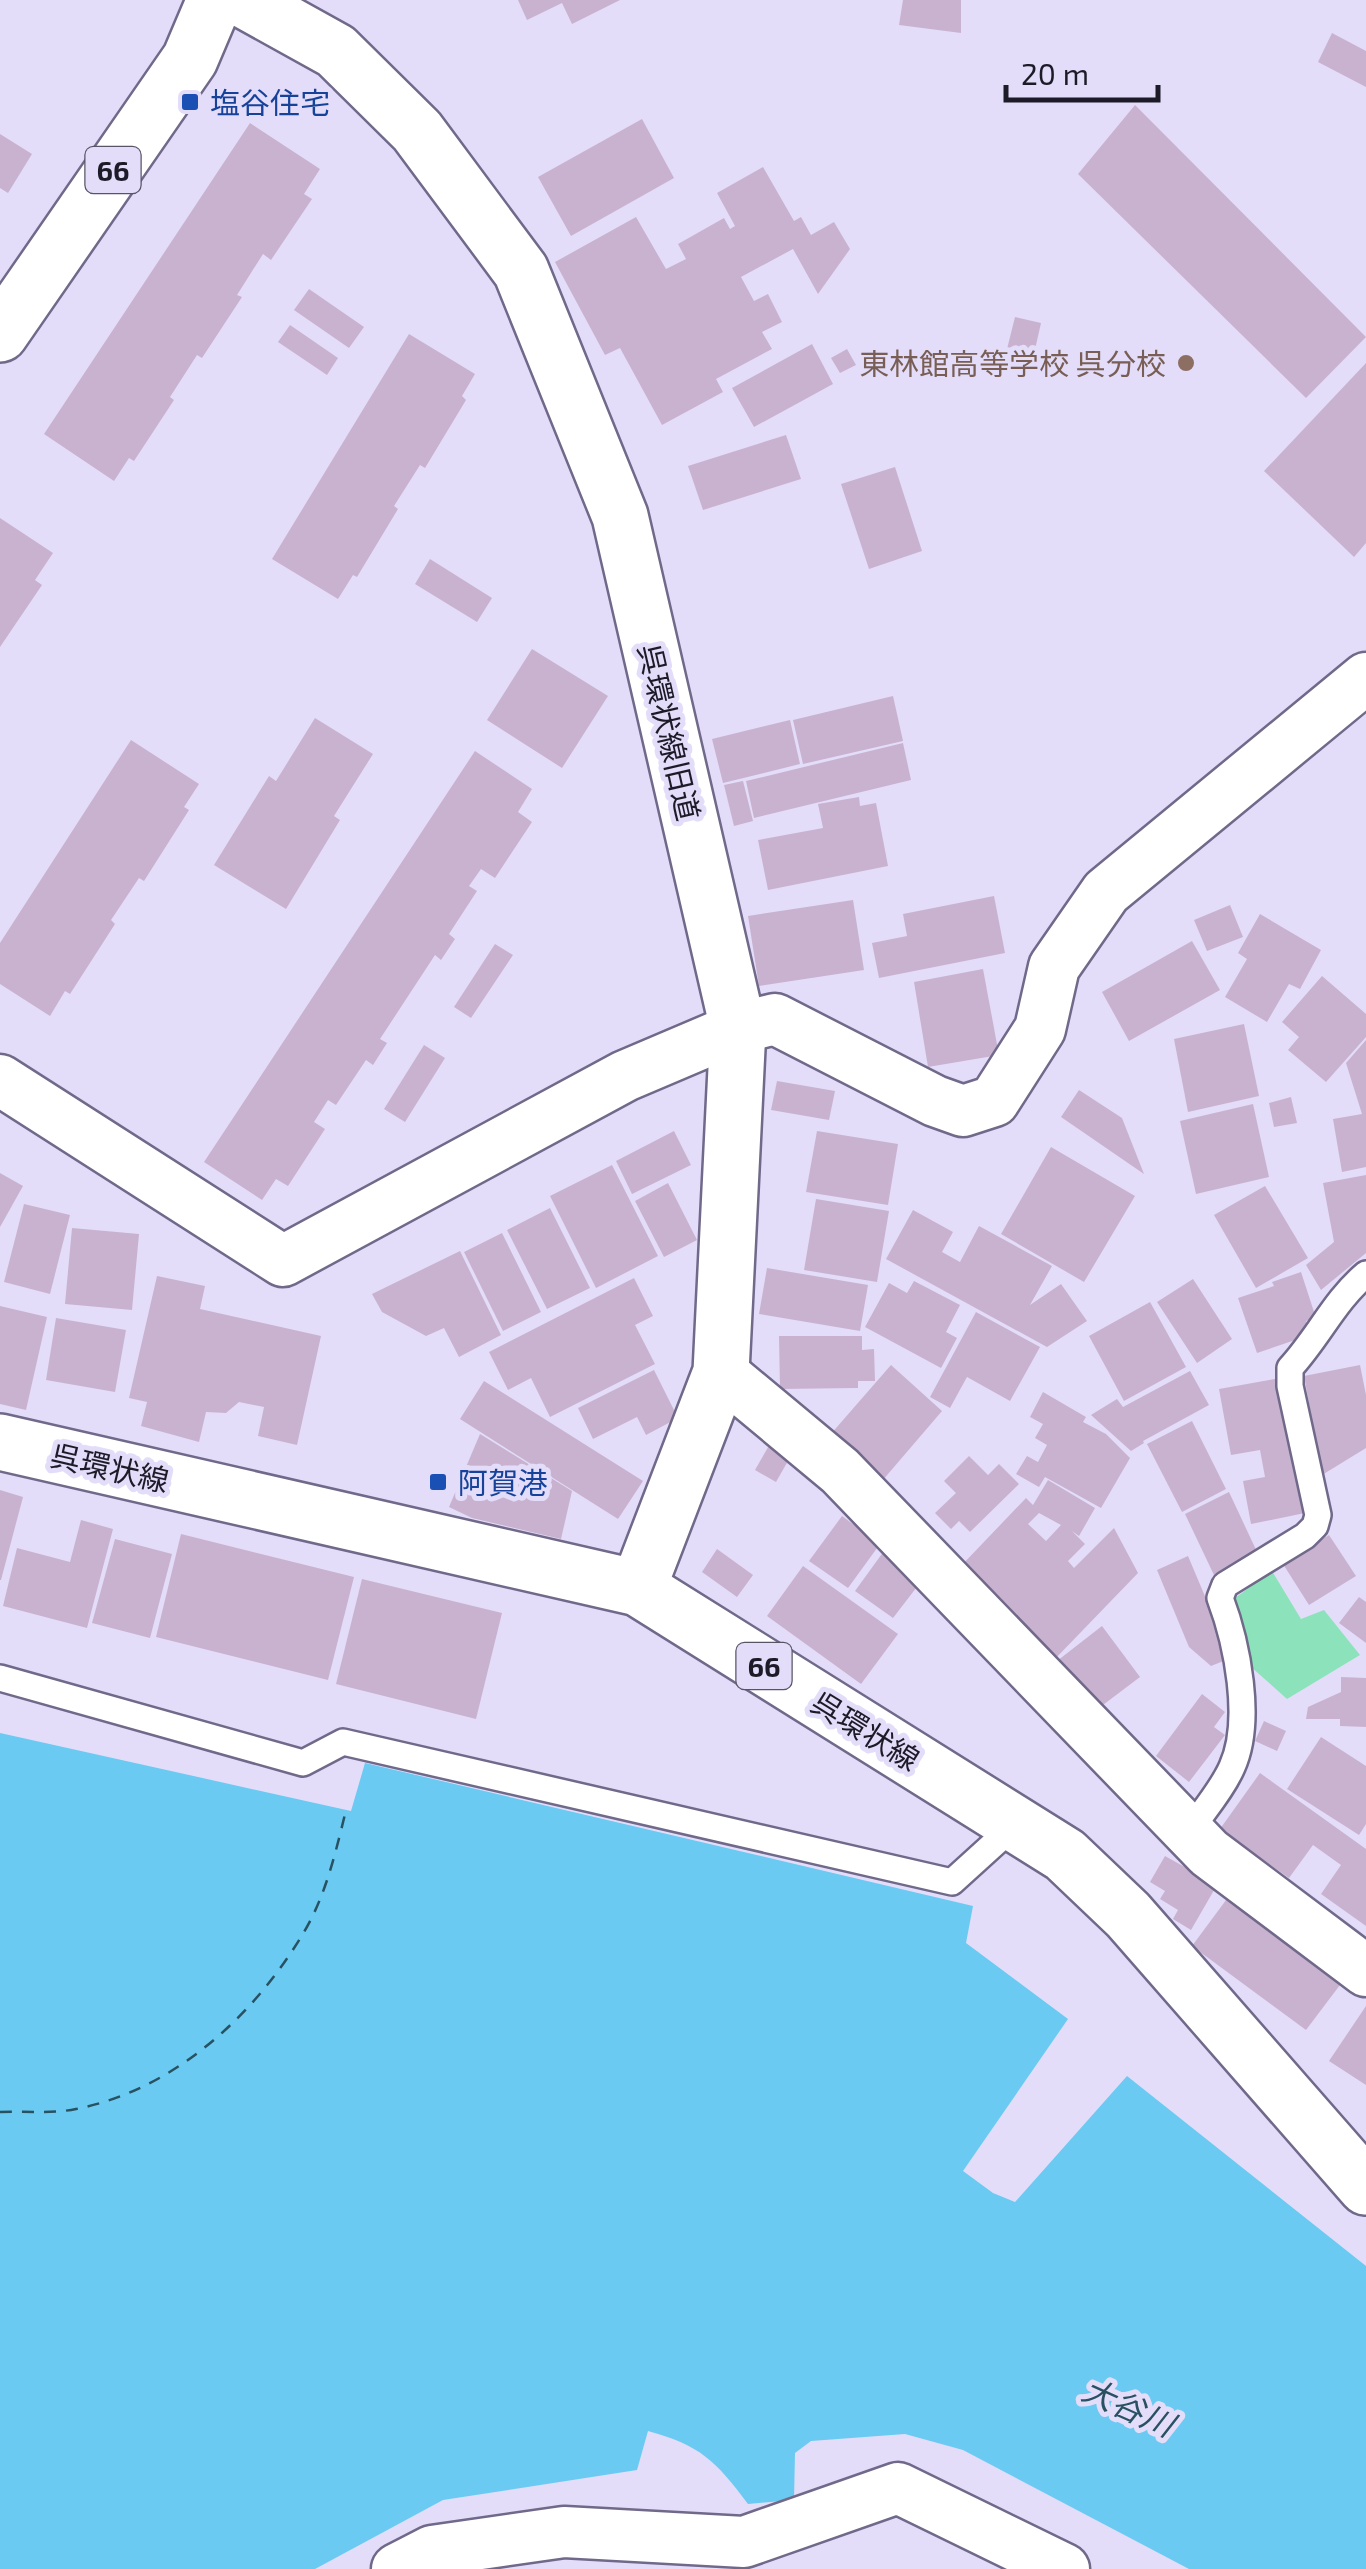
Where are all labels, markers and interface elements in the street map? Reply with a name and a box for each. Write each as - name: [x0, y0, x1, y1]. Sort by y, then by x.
- scale bar: [1006, 40, 1158, 102]
- text: 20 m: [1021, 55, 1089, 91]
- place label: 塩谷住宅: [210, 84, 330, 120]
- marker: 塩谷住宅: [179, 91, 201, 113]
- road number: 66: [86, 147, 140, 193]
- place label: 東林館高等学校 呉分校: [859, 345, 1166, 381]
- marker: 東林館高等学校 呉分校: [1175, 352, 1197, 374]
- street label: 呉環状線旧道: [632, 640, 708, 824]
- street label: 呉環状線: [47, 1436, 173, 1498]
- place label: 阿賀港: [458, 1464, 548, 1500]
- marker: 阿賀港: [427, 1471, 449, 1493]
- road number: 66: [736, 1643, 792, 1689]
- street label: 呉環状線: [806, 1683, 926, 1777]
- water label: 大谷川: [1077, 2369, 1183, 2444]

